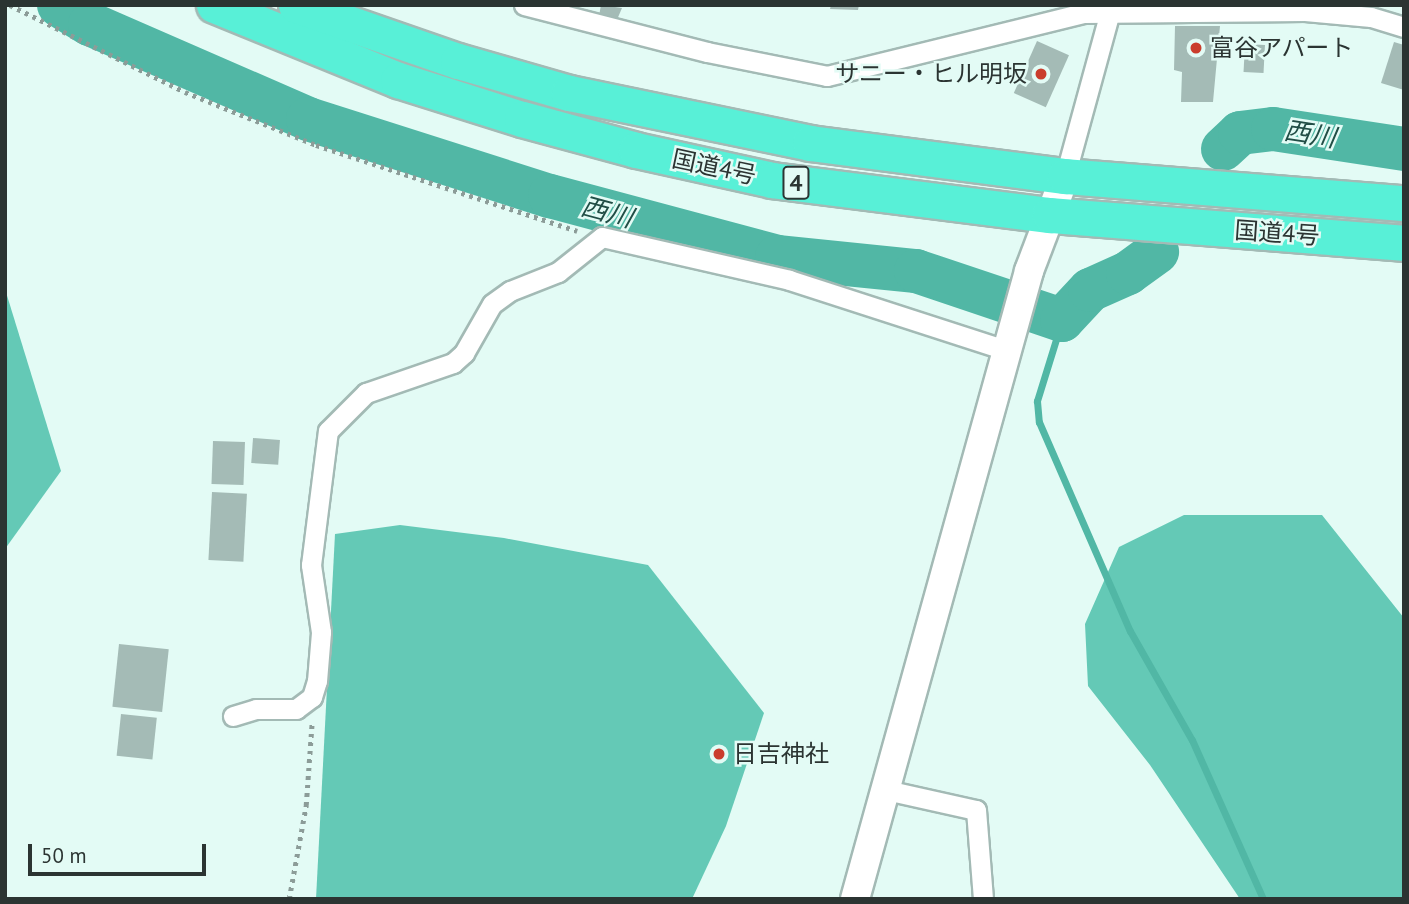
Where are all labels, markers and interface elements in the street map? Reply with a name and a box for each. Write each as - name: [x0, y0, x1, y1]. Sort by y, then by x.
- place label: 富谷アパート: [1210, 34, 1354, 62]
- marker: 富谷アパート: [1188, 40, 1204, 56]
- place label: サニー・ヒル明坂: [835, 60, 1027, 88]
- marker: サニー・ヒル明坂: [1033, 66, 1049, 82]
- water label: 西川: [1282, 115, 1338, 153]
- street label: 国道4号: [669, 144, 759, 190]
- road number: 4: [782, 164, 810, 202]
- water label: 西川: [578, 190, 636, 234]
- street label: 国道4号: [1234, 216, 1320, 250]
- place label: 日吉神社: [733, 740, 829, 768]
- marker: 日吉神社: [711, 746, 727, 762]
- scale bar: [32, 830, 210, 874]
- text: 50 m: [41, 842, 87, 869]

